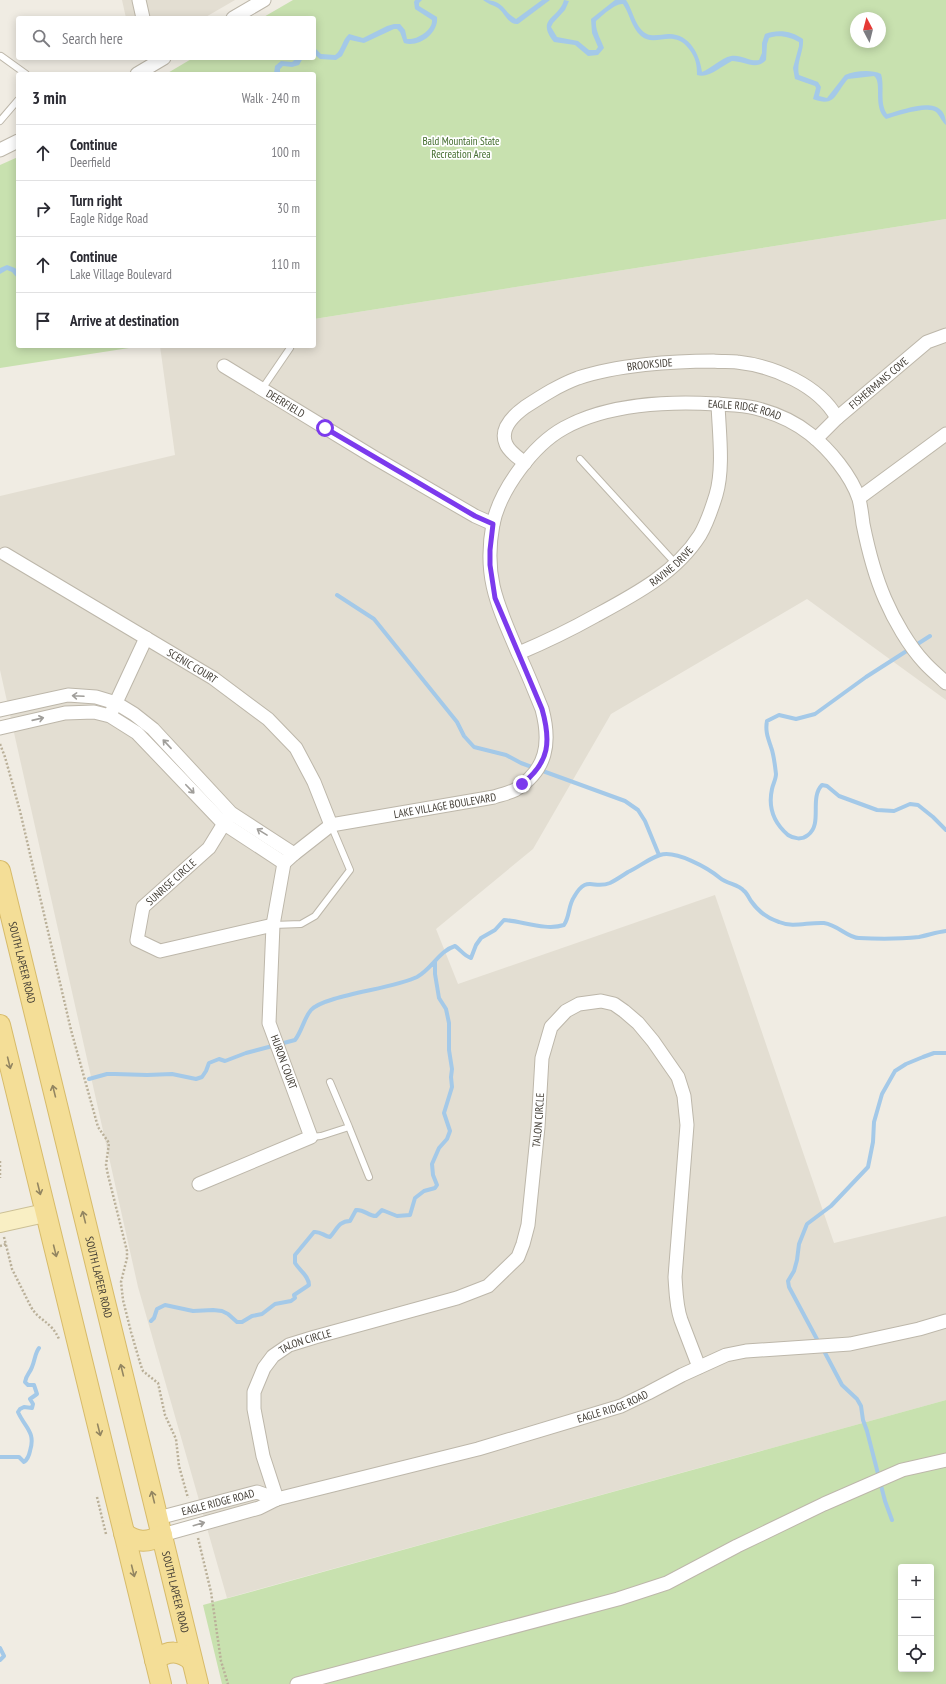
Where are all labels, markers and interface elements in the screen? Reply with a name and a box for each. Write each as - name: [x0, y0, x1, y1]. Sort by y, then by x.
- north arrow: [850, 12, 886, 48]
- search box: [16, 16, 316, 60]
- icon: search: [30, 27, 52, 49]
- text: Search here: [62, 29, 123, 48]
- text: 3 min: [32, 87, 66, 109]
- text: Walk · 240 m: [242, 90, 300, 107]
- park label: Bald Mountain State Recreation Area: [422, 134, 500, 161]
- text: Continue: [70, 135, 117, 154]
- icon: ahead: [32, 142, 54, 164]
- text: 100 m: [271, 144, 300, 161]
- text: Deerfield: [70, 154, 111, 171]
- text: Turn right: [70, 191, 122, 210]
- icon: right: [32, 198, 54, 220]
- text: 30 m: [277, 200, 300, 217]
- text: Eagle Ridge Road: [70, 210, 148, 227]
- text: Continue: [70, 247, 117, 266]
- icon: ahead: [32, 254, 54, 276]
- text: 110 m: [271, 256, 300, 273]
- text: Lake Village Boulevard: [70, 266, 172, 283]
- icon: arrive: [32, 310, 54, 332]
- text: Arrive at destination: [70, 311, 179, 330]
- street label: FISHERMANS COVE: [846, 354, 911, 412]
- street label: BROOKSIDE: [626, 355, 673, 374]
- street label: DEERFIELD: [264, 386, 308, 421]
- street label: EAGLE RIDGE ROAD: [708, 397, 784, 423]
- route start: [316, 419, 334, 437]
- street label: RAVINE DRIVE: [647, 543, 696, 589]
- street label: SCENIC COURT: [164, 645, 220, 686]
- one-way arrow: [72, 692, 85, 700]
- one-way arrow: [31, 715, 44, 722]
- one-way arrow: [162, 739, 172, 749]
- route end: [513, 775, 531, 793]
- one-way arrow: [186, 784, 195, 794]
- street label: LAKE VILLAGE BOULEVARD: [393, 790, 497, 821]
- one-way arrow: [256, 827, 268, 835]
- street label: SUNRISE CIRCLE: [143, 856, 199, 908]
- street label: SOUTH LAPEER ROAD: [6, 920, 39, 1005]
- street label: HURON COURT: [268, 1033, 300, 1091]
- one-way arrow: [6, 1056, 13, 1069]
- one-way arrow: [49, 1084, 57, 1097]
- street label: TALON CIRCLE: [529, 1092, 547, 1148]
- one-way arrow: [36, 1183, 44, 1196]
- one-way arrow: [80, 1211, 88, 1224]
- street label: SOUTH LAPEER ROAD: [82, 1235, 116, 1319]
- one-way arrow: [51, 1244, 59, 1257]
- street label: TALON CIRCLE: [276, 1326, 333, 1357]
- one-way arrow: [118, 1364, 125, 1377]
- street label: EAGLE RIDGE ROAD: [575, 1387, 650, 1426]
- one-way arrow: [95, 1423, 103, 1436]
- street label: EAGLE RIDGE ROAD: [180, 1486, 256, 1519]
- one-way arrow: [148, 1491, 156, 1504]
- one-way arrow: [192, 1520, 205, 1528]
- street label: SOUTH LAPEER ROAD: [159, 1550, 192, 1634]
- one-way arrow: [130, 1564, 137, 1577]
- map controls: [898, 1564, 934, 1672]
- button: +: [898, 1564, 934, 1600]
- button: −: [898, 1600, 934, 1636]
- button: locate: [898, 1636, 934, 1672]

